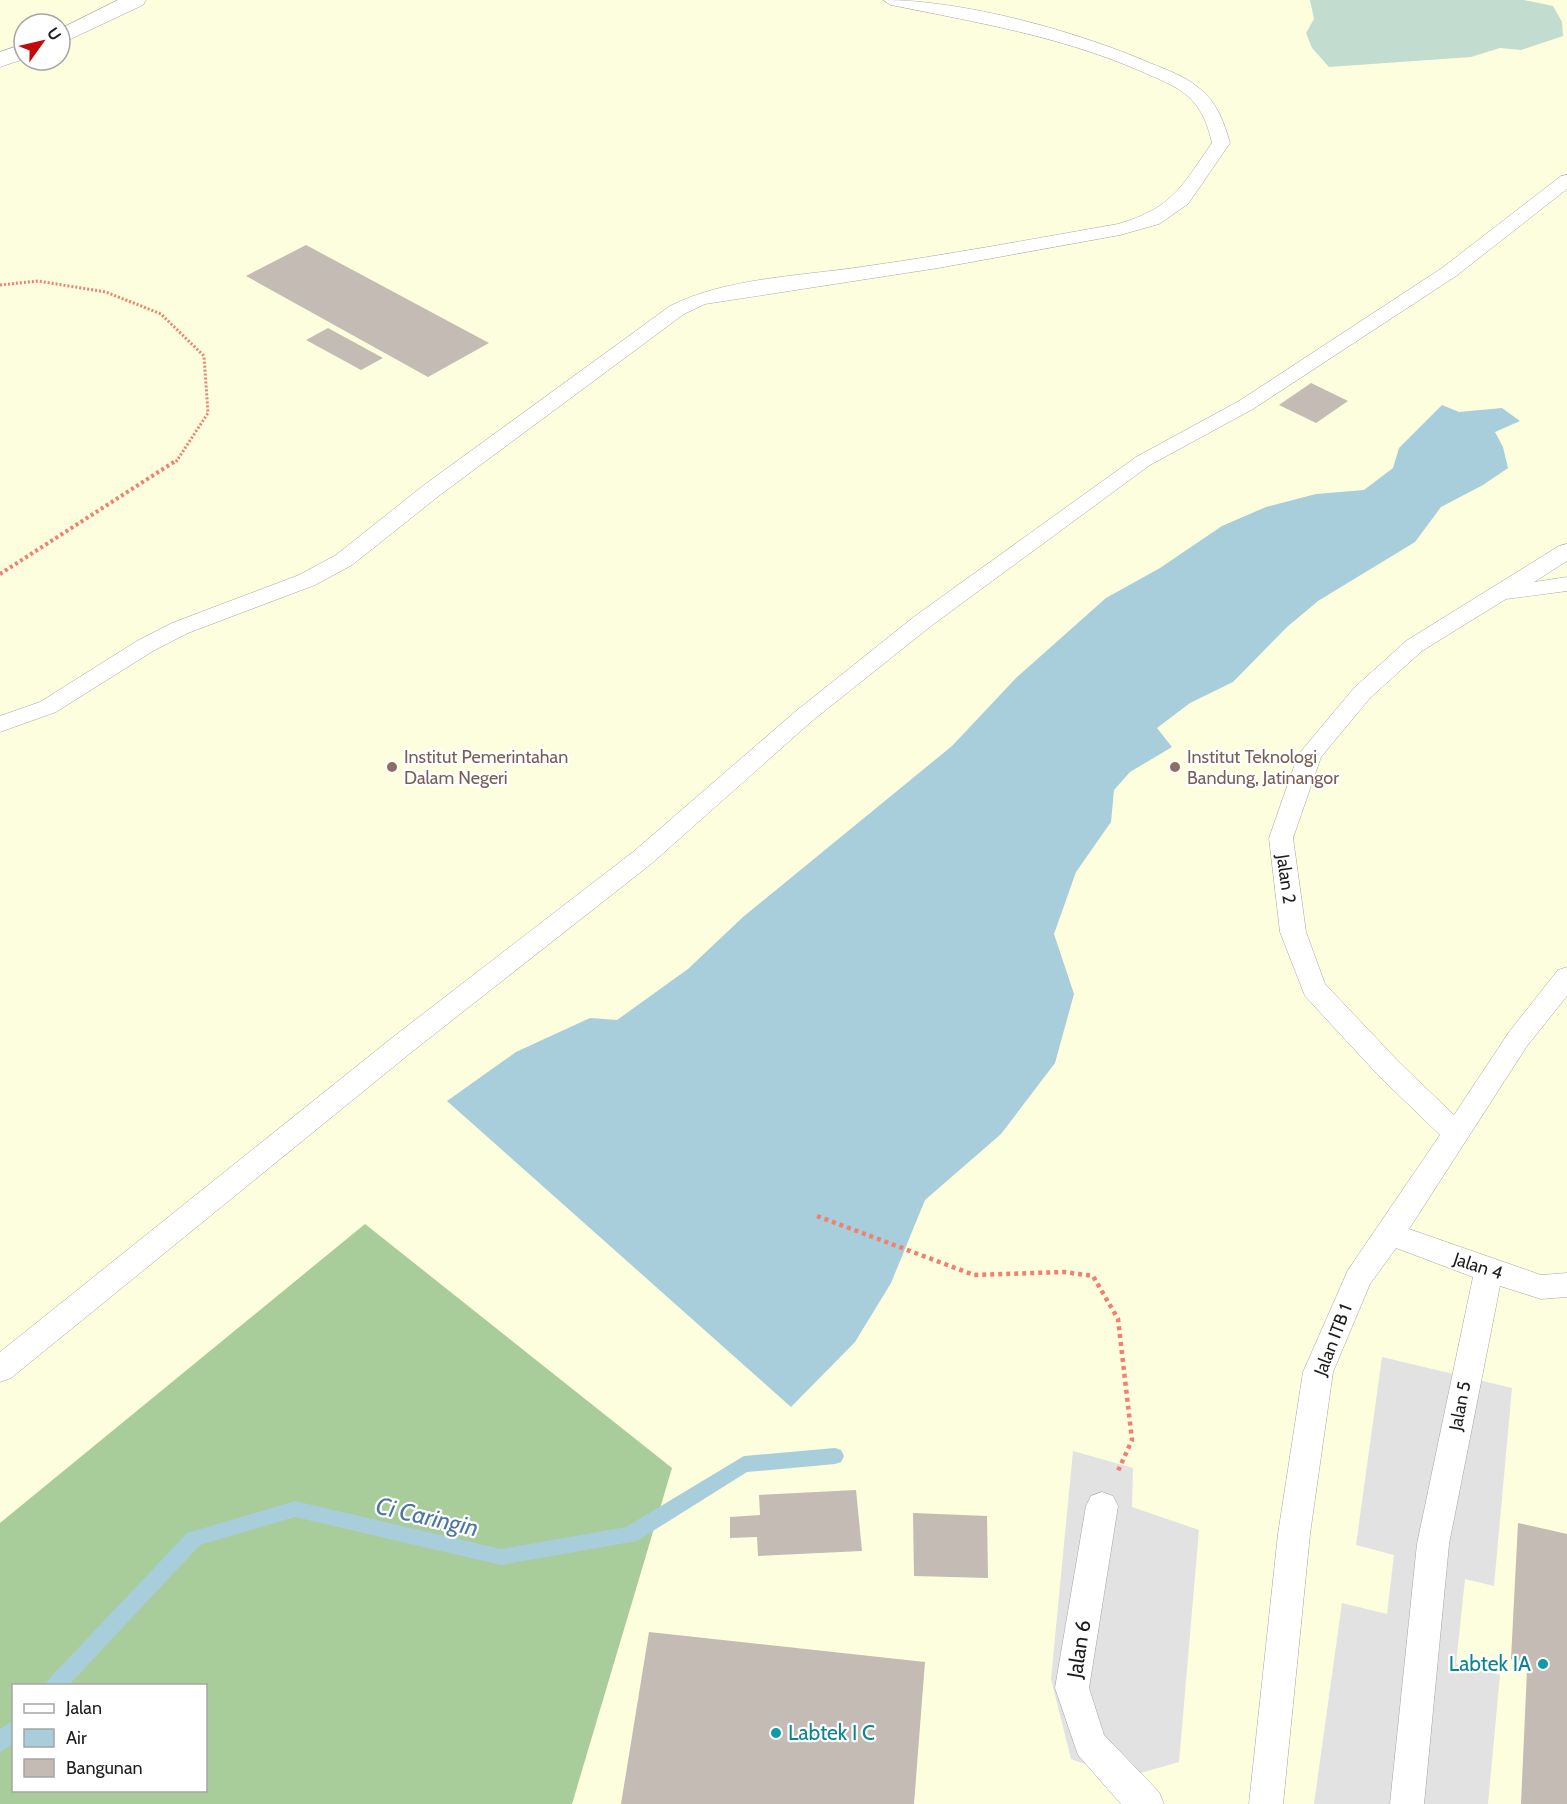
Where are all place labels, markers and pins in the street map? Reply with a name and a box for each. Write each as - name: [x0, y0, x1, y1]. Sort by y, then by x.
- place label: Institut Pemerintahan Dalam Negeri: [404, 746, 568, 789]
- place label: Institut Teknologi Bandung, Jatinangor: [1187, 746, 1339, 789]
- marker: Institut Pemerintahan Dalam Negeri: [385, 760, 399, 774]
- marker: Institut Teknologi Bandung, Jatinangor: [1168, 760, 1182, 774]
- place label: Labtek IA: [1449, 1651, 1531, 1676]
- marker: Labtek IA: [1536, 1657, 1550, 1671]
- place label: Labtek I C: [788, 1720, 875, 1745]
- marker: Labtek I C: [769, 1726, 783, 1740]

